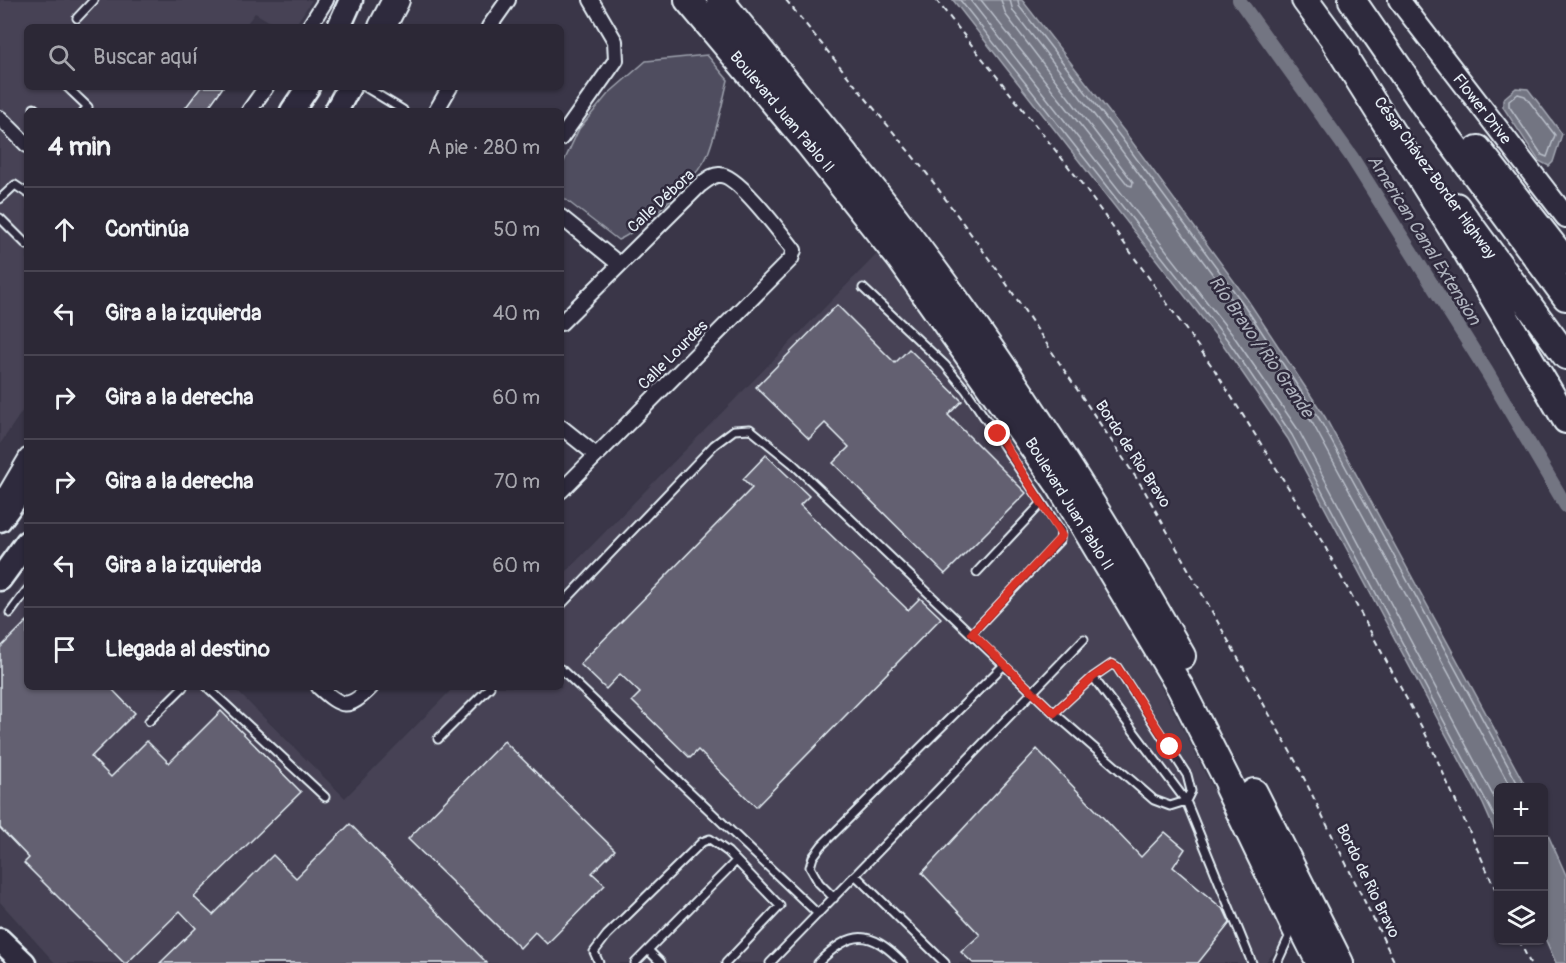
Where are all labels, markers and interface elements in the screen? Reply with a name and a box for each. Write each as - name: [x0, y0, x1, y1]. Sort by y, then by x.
- search box: [24, 24, 564, 90]
- icon: search: [45, 41, 78, 74]
- text: Buscar aquí: [93, 43, 198, 71]
- street label: Boulevard Juan Pablo II: [725, 47, 839, 177]
- street label: Flower Drive: [1448, 70, 1516, 148]
- street label: César Chávez Border Highway: [1369, 93, 1501, 263]
- text: 4 min: [48, 131, 111, 163]
- text: A pie · 280 m: [428, 135, 540, 160]
- water label: American Canal Extension: [1362, 151, 1486, 330]
- street label: Calle Débora: [623, 165, 699, 237]
- icon: ahead: [48, 213, 81, 246]
- text: Continúa: [105, 215, 189, 243]
- text: 50 m: [493, 217, 540, 242]
- water label: Río Bravo / Rio Grande: [1204, 272, 1320, 424]
- icon: left: [48, 297, 81, 330]
- text: Gira a la izquierda: [105, 299, 262, 327]
- text: 40 m: [493, 301, 540, 326]
- street label: Calle Lourdes: [634, 316, 712, 394]
- icon: right: [48, 381, 81, 414]
- text: Gira a la derecha: [105, 383, 253, 411]
- text: 60 m: [493, 385, 540, 410]
- street label: Bordo de Rio Bravo: [1091, 396, 1175, 512]
- route end: [984, 420, 1010, 446]
- street label: Boulevard Juan Pablo II: [1020, 434, 1118, 574]
- icon: right: [48, 465, 81, 498]
- text: Gira a la derecha: [105, 467, 253, 495]
- text: 70 m: [494, 469, 540, 494]
- icon: left: [48, 549, 81, 582]
- text: Gira a la izquierda: [105, 551, 262, 579]
- text: 60 m: [493, 553, 540, 578]
- icon: arrive: [48, 633, 81, 666]
- text: Llegada al destino: [105, 635, 270, 663]
- route start: [1156, 733, 1182, 759]
- map controls: [1494, 783, 1548, 945]
- button: +: [1494, 783, 1548, 837]
- street label: Bordo de Rio Bravo: [1332, 821, 1404, 942]
- button: −: [1494, 837, 1548, 891]
- button: layers: [1494, 891, 1548, 945]

